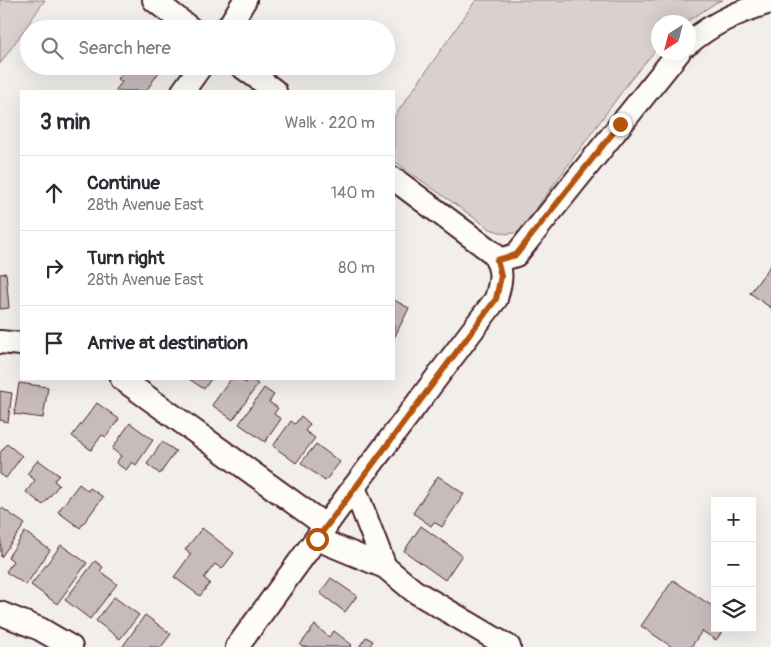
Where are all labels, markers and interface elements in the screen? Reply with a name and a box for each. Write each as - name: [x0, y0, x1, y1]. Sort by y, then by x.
- north arrow: [651, 15, 696, 60]
- search box: [20, 20, 395, 75]
- icon: search: [38, 34, 66, 62]
- text: Search here: [78, 36, 171, 60]
- text: 3 min: [40, 109, 90, 136]
- text: Walk · 220 m: [285, 113, 375, 133]
- route end: [609, 113, 632, 136]
- text: Continue: [87, 171, 160, 195]
- icon: ahead: [40, 179, 68, 207]
- text: 140 m: [331, 183, 375, 203]
- text: 28th Avenue East: [87, 195, 203, 215]
- text: Turn right: [87, 246, 165, 270]
- icon: right: [40, 254, 68, 282]
- text: 80 m: [338, 258, 375, 278]
- text: 28th Avenue East: [87, 270, 203, 290]
- icon: arrive: [40, 329, 68, 357]
- text: Arrive at destination: [87, 331, 248, 355]
- map controls: [711, 497, 756, 632]
- button: +: [711, 497, 756, 542]
- route start: [306, 528, 329, 551]
- button: −: [711, 542, 756, 587]
- button: layers: [711, 587, 756, 632]

